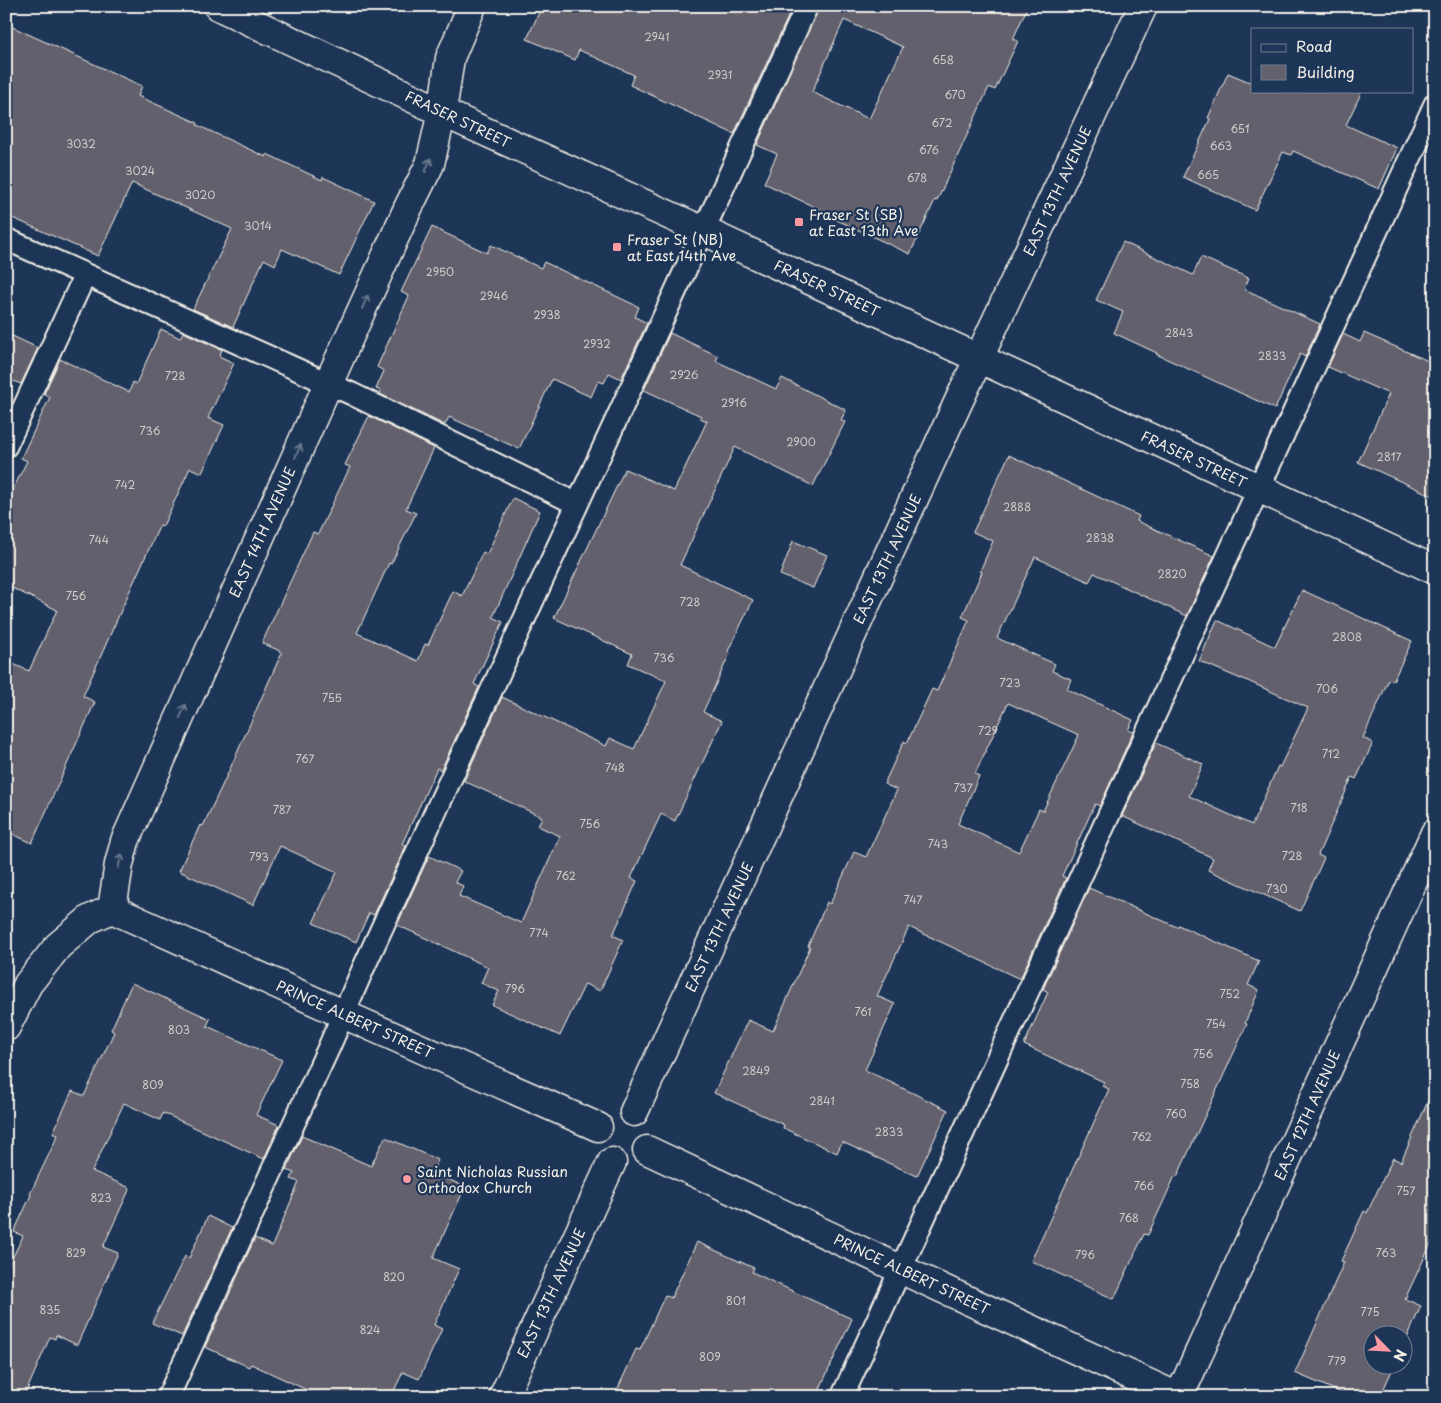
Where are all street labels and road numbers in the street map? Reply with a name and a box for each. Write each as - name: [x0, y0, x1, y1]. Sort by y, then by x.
- street label: FRASER STREET: [402, 85, 515, 153]
- street label: EAST 13TH AVENUE: [1018, 122, 1096, 259]
- street label: FRASER STREET: [771, 254, 884, 322]
- street label: FRASER STREET: [1138, 425, 1251, 493]
- street label: EAST 14TH AVENUE: [224, 463, 300, 601]
- street label: EAST 13TH AVENUE: [848, 490, 926, 627]
- street label: EAST 13TH AVENUE: [680, 858, 758, 995]
- street label: PRINCE ALBERT STREET: [273, 975, 437, 1063]
- street label: EAST 12TH AVENUE: [1269, 1046, 1345, 1183]
- street label: EAST 13TH AVENUE: [512, 1224, 590, 1361]
- street label: PRINCE ALBERT STREET: [831, 1229, 994, 1320]

